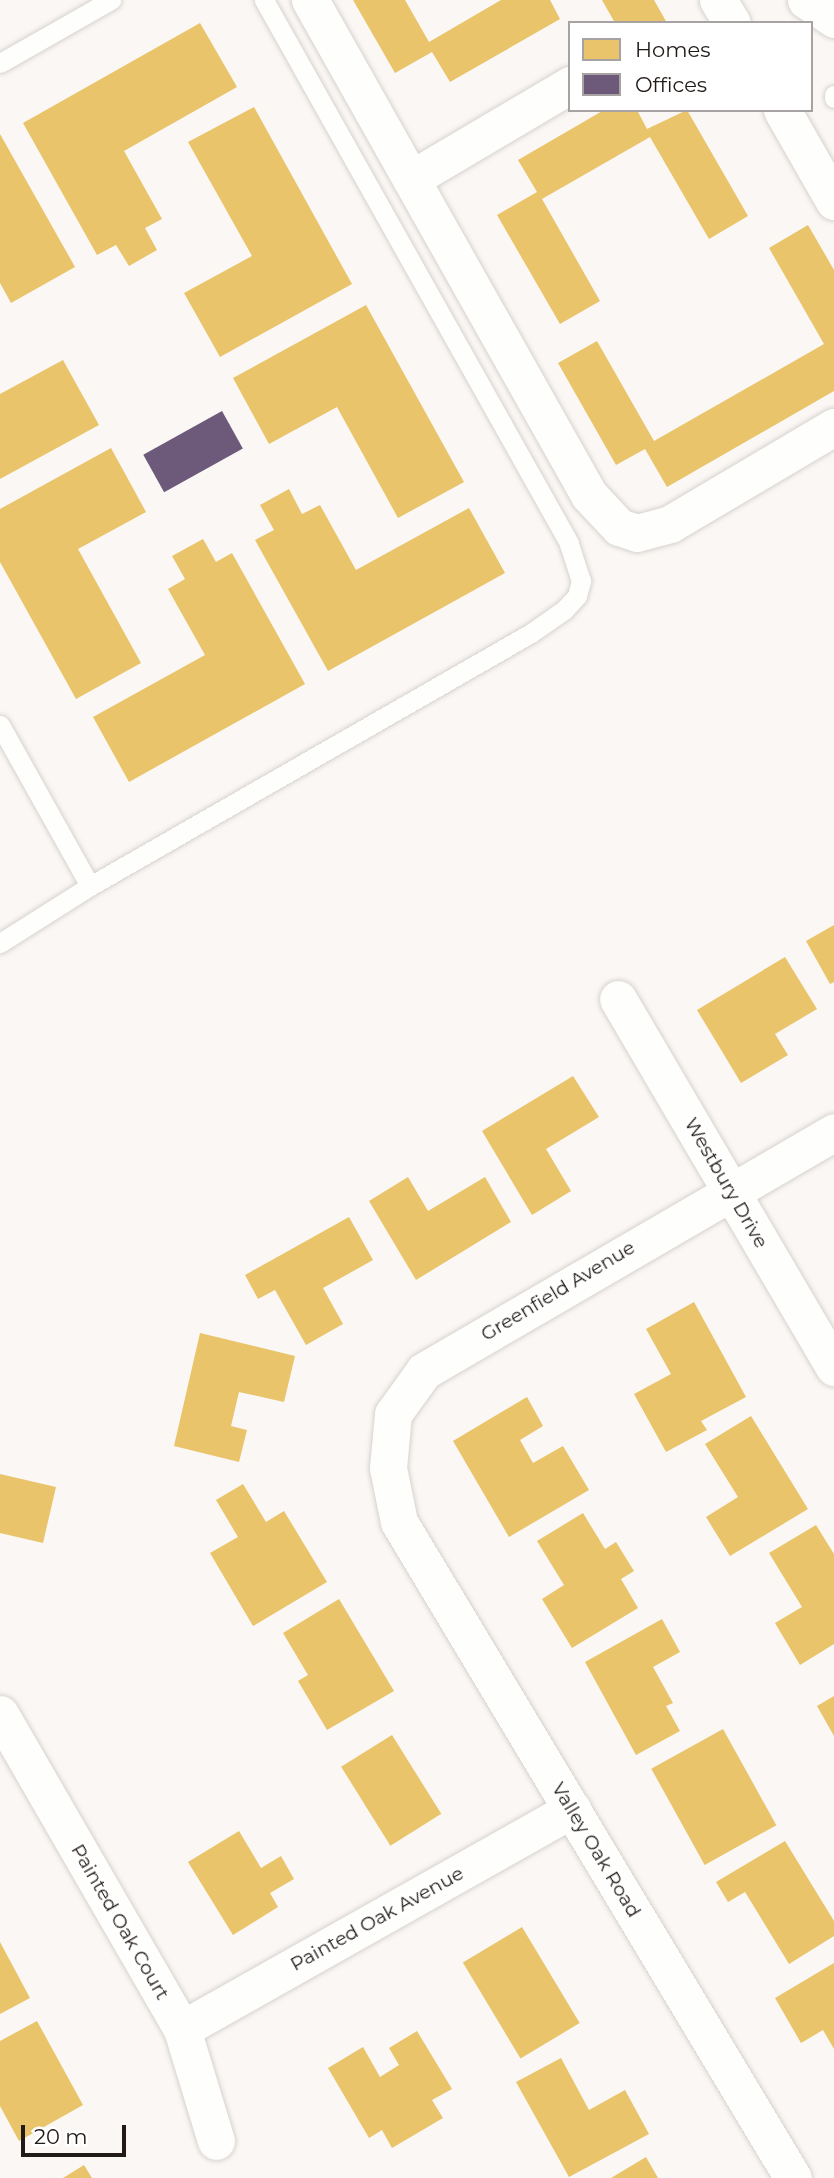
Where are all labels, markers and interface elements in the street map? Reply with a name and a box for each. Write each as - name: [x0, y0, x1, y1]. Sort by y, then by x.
- legend: [568, 21, 813, 112]
- text: Homes: [635, 37, 710, 62]
- text: Offices: [635, 72, 707, 97]
- street label: Westbury Drive: [679, 1114, 773, 1252]
- street label: Greenfield Avenue: [477, 1236, 639, 1346]
- street label: Valley Oak Road: [547, 1778, 645, 1922]
- street label: Painted Oak Court: [66, 1840, 174, 2004]
- street label: Painted Oak Avenue: [286, 1862, 468, 1976]
- scale bar: [24, 2112, 130, 2156]
- text: 20 m: [34, 2124, 88, 2149]

